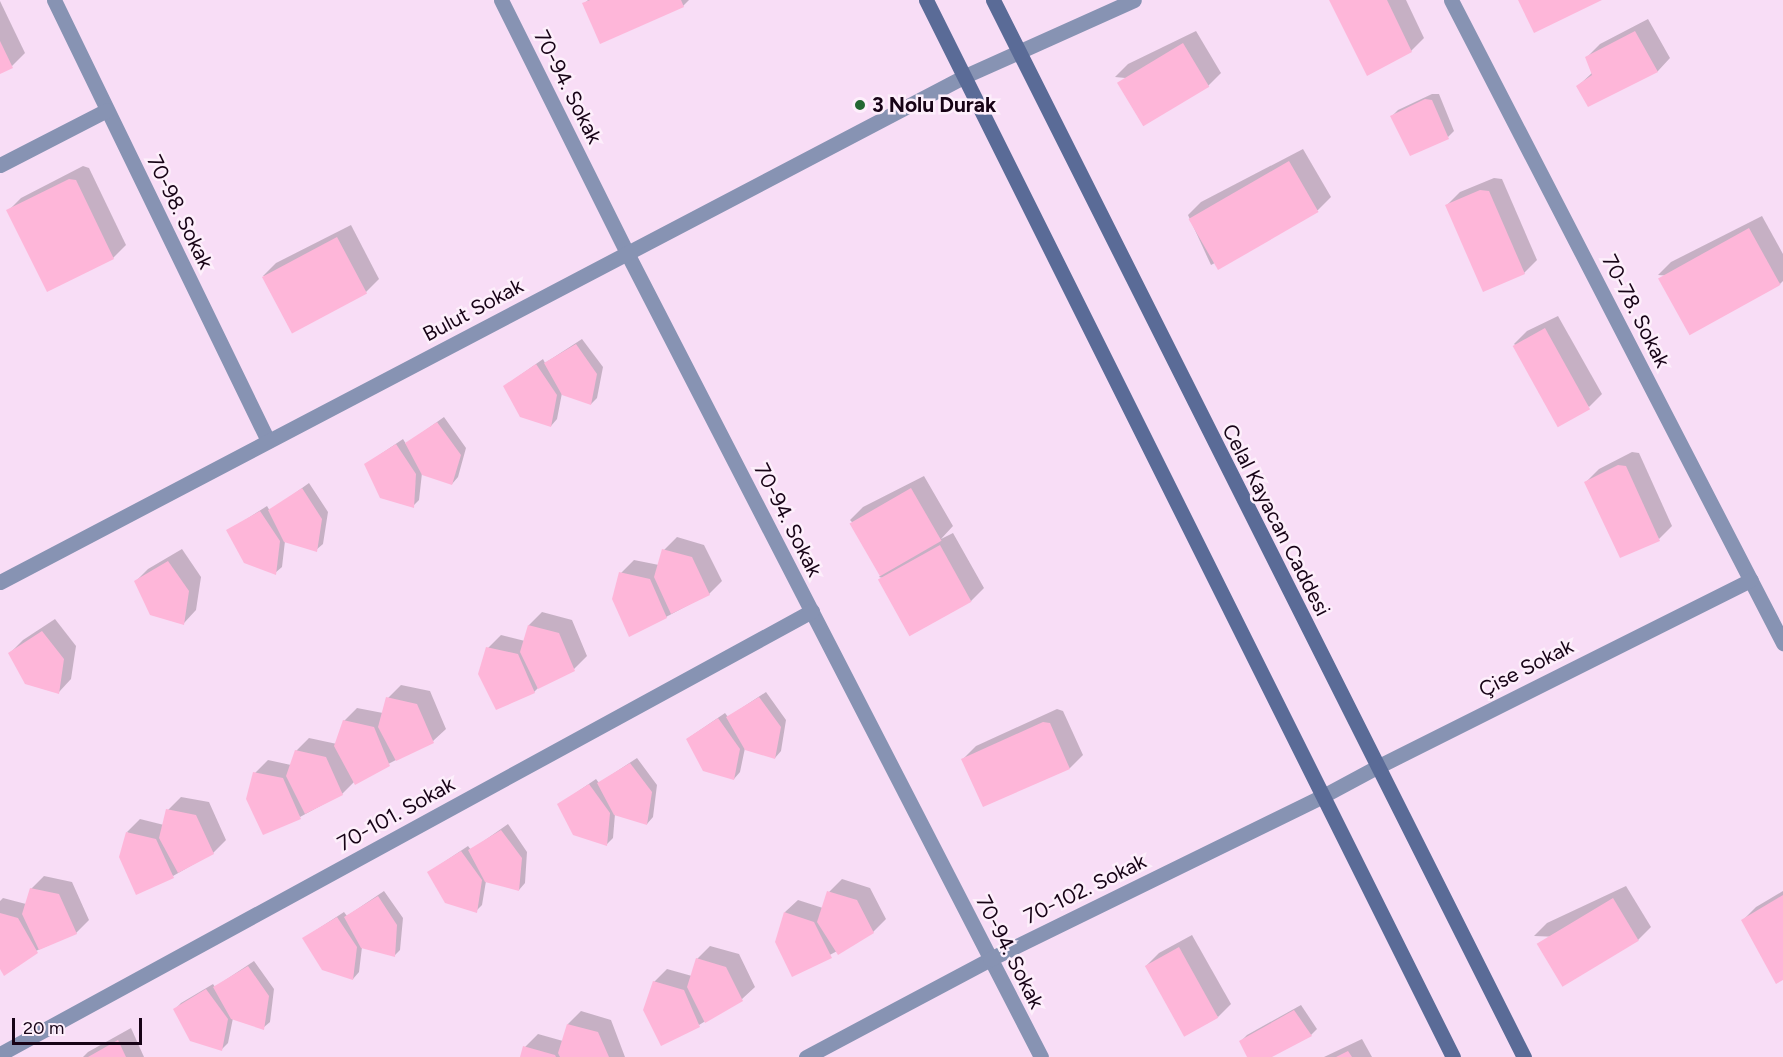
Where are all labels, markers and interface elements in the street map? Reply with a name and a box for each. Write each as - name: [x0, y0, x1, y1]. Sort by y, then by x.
- street label: 70-94. Sokak: [529, 26, 607, 148]
- place label: 3 Nolu Durak: [872, 92, 996, 118]
- marker: 3 Nolu Durak: [853, 98, 867, 112]
- street label: 70-98. Sokak: [142, 151, 218, 273]
- street label: 70-78. Sokak: [1597, 250, 1675, 372]
- street label: Bulut Sokak: [419, 273, 527, 347]
- street label: Celal Kayacan Caddesi: [1217, 420, 1335, 620]
- street label: 70-94. Sokak: [749, 459, 827, 581]
- street label: Çise Sokak: [1475, 634, 1577, 702]
- street label: 70-101. Sokak: [333, 772, 459, 856]
- street label: 70-102. Sokak: [1020, 849, 1150, 929]
- street label: 70-94. Sokak: [971, 891, 1049, 1013]
- scale bar: [15, 1006, 146, 1044]
- text: 20 m: [23, 1017, 64, 1039]

